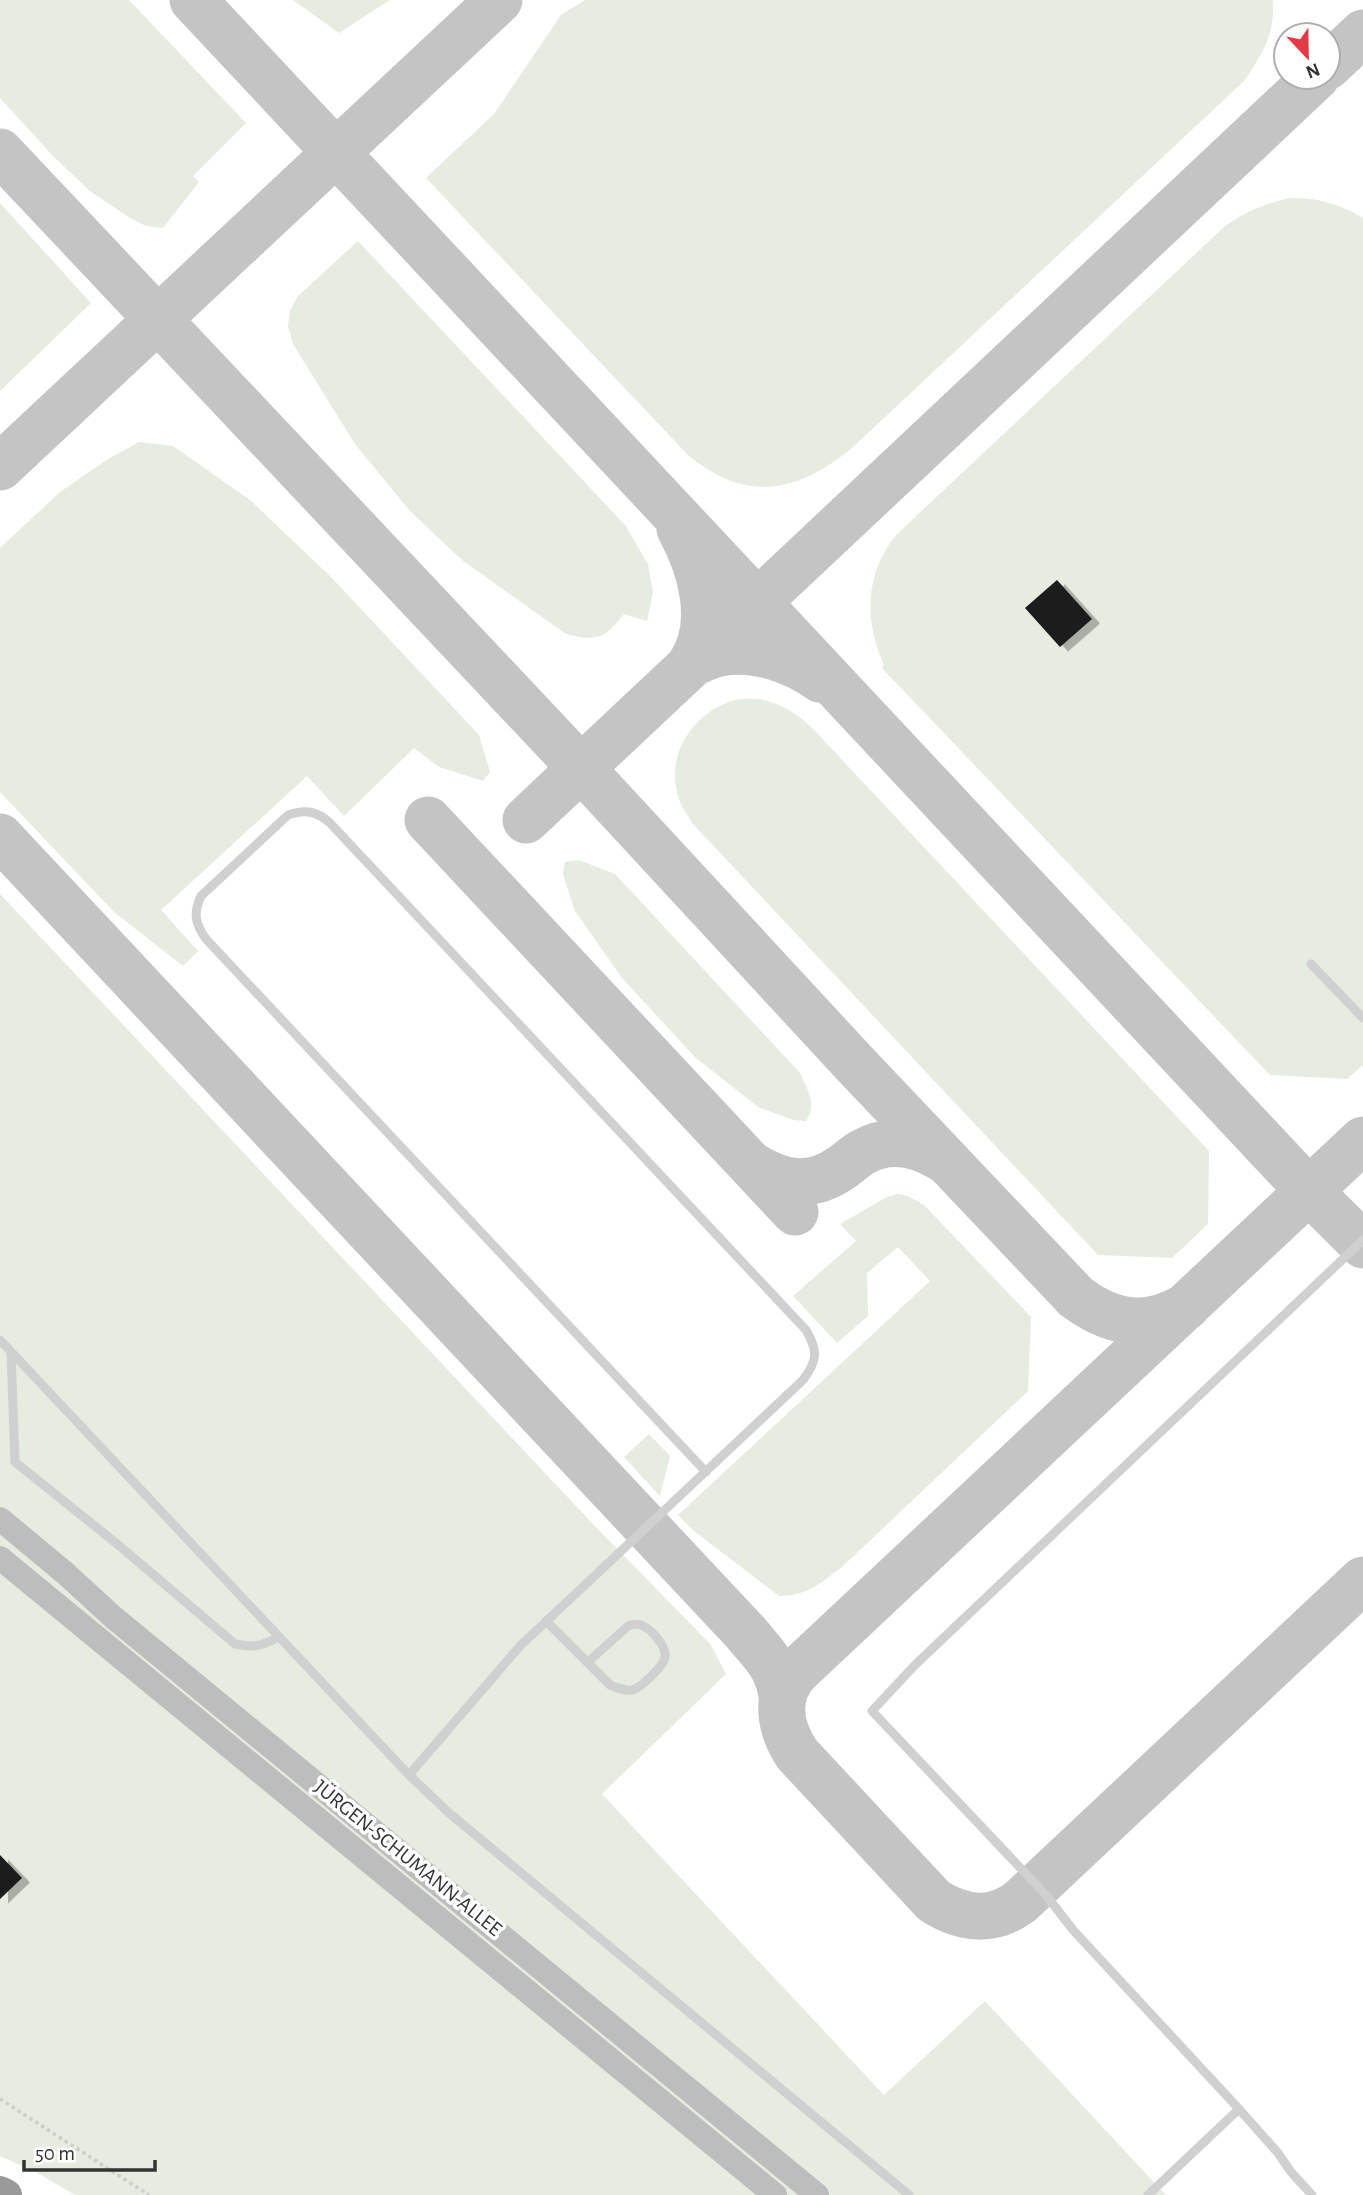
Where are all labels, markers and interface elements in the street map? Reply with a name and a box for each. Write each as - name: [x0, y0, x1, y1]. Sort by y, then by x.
- north arrow: [1272, 21, 1342, 91]
- text: N: [1303, 59, 1322, 82]
- street label: JÜRGEN-SCHUMANN-ALLEE: [310, 1775, 506, 1940]
- scale bar: [24, 2128, 156, 2172]
- text: 50 m: [35, 2143, 75, 2164]

